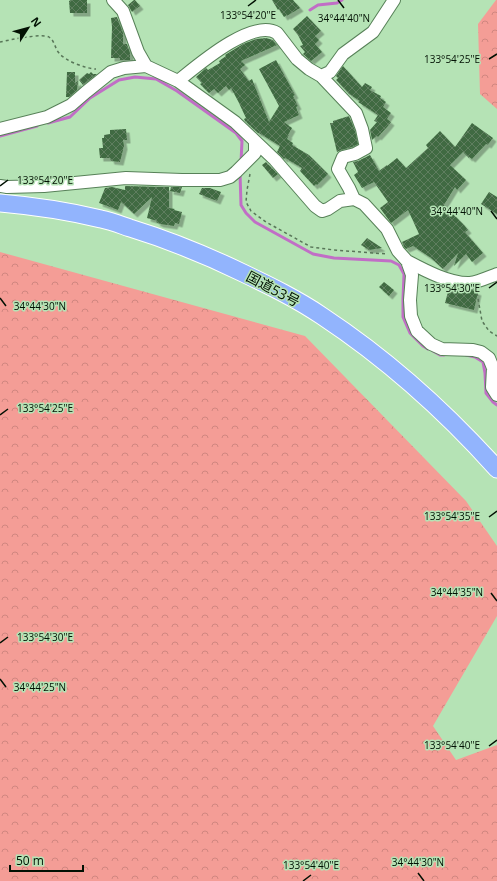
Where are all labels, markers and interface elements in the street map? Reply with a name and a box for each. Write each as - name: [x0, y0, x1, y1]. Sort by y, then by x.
- north arrow: [8, 8, 48, 48]
- text: 133°54'20"E: [220, 8, 276, 22]
- text: 34°44'40"N: [318, 11, 370, 25]
- text: N: [28, 14, 45, 30]
- text: 133°54'25"E: [424, 52, 480, 66]
- text: 133°54'20"E: [17, 173, 73, 187]
- text: 34°44'40"N: [431, 204, 483, 218]
- street label: 国道53号: [243, 267, 303, 311]
- text: 133°54'30"E: [424, 281, 480, 295]
- text: 34°44'30"N: [14, 299, 66, 313]
- text: 133°54'25"E: [17, 401, 73, 415]
- text: 133°54'35"E: [424, 509, 480, 523]
- text: 34°44'35"N: [431, 585, 483, 599]
- text: 133°54'30"E: [17, 630, 73, 644]
- text: 34°44'25"N: [14, 680, 66, 694]
- text: 133°54'40"E: [424, 738, 480, 752]
- scale bar: [10, 847, 83, 873]
- text: 50 m: [16, 852, 44, 869]
- text: 34°44'30"N: [392, 855, 444, 869]
- text: 133°54'40"E: [283, 858, 339, 872]

